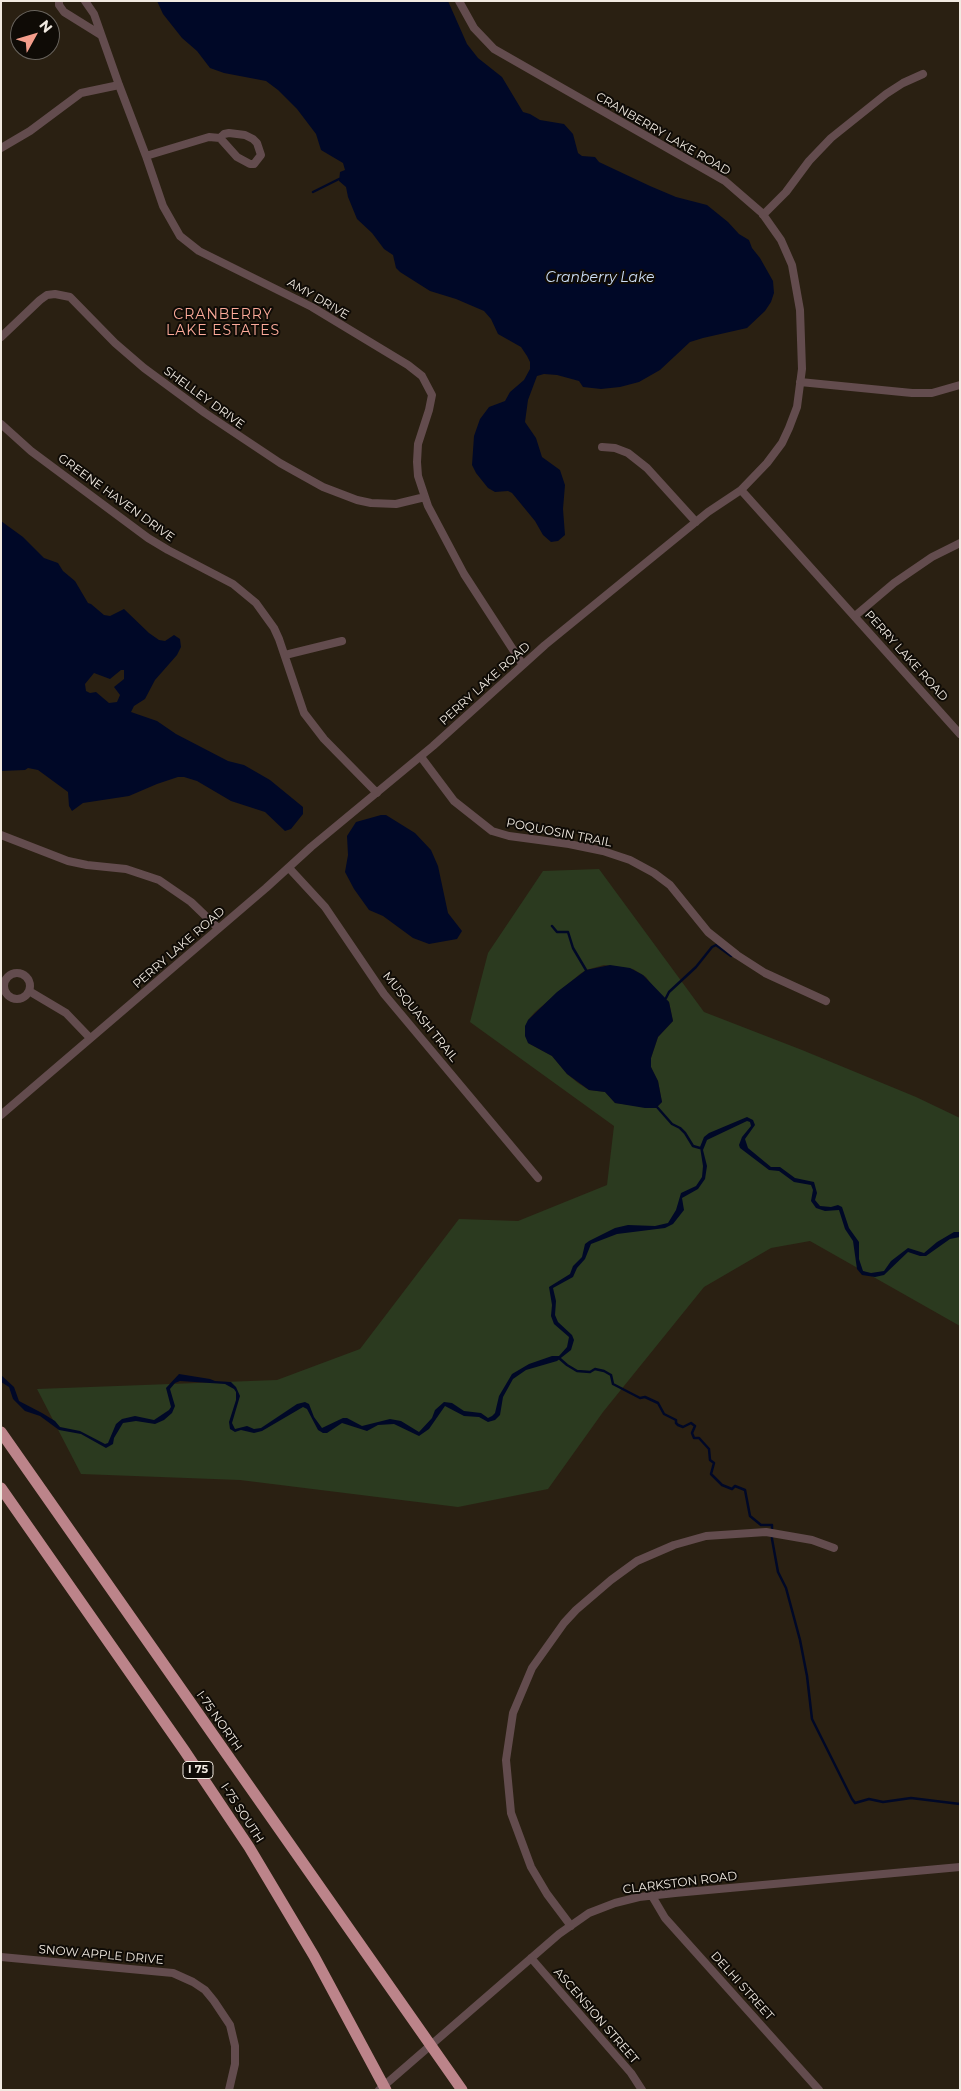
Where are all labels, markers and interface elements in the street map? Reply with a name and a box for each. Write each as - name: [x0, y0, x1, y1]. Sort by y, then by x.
- north arrow: [10, 10, 60, 60]
- text: N: [35, 16, 56, 36]
- street label: CRANBERRY LAKE ROAD: [593, 89, 733, 179]
- water label: Cranberry Lake: [546, 270, 654, 286]
- street label: AMY DRIVE: [285, 276, 351, 322]
- district label: CRANBERRY LAKE ESTATES: [164, 307, 282, 340]
- street label: SHELLEY DRIVE: [161, 364, 247, 432]
- street label: GREENE HAVEN DRIVE: [55, 451, 177, 545]
- street label: PERRY LAKE ROAD: [861, 608, 951, 704]
- street label: PERRY LAKE ROAD: [437, 639, 533, 729]
- street label: POQUOSIN TRAIL: [505, 816, 613, 850]
- street label: PERRY LAKE ROAD: [130, 904, 228, 992]
- street label: MUSQUASH TRAIL: [379, 969, 461, 1065]
- street label: I-75 NORTH: [193, 1688, 245, 1754]
- road number: I 75: [183, 1762, 213, 1778]
- street label: I-75 SOUTH: [217, 1780, 267, 1846]
- street label: CLARKSTON ROAD: [622, 1869, 738, 1897]
- street label: SNOW APPLE DRIVE: [38, 1942, 164, 1968]
- street label: DELHI STREET: [707, 1949, 777, 2023]
- street label: ASCENSION STREET: [551, 1965, 641, 2067]

